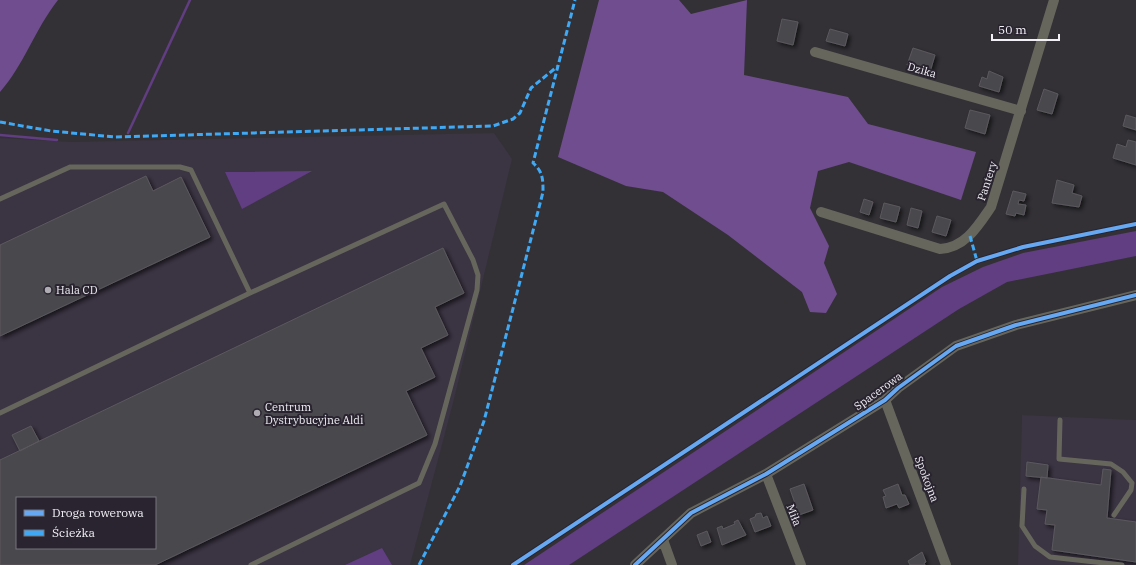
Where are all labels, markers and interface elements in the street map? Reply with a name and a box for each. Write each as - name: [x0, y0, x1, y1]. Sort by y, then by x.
- scale bar: [992, 16, 1059, 42]
- text: 50 m: [998, 22, 1027, 37]
- street label: Dzika: [906, 59, 938, 81]
- street label: Pantery: [974, 159, 1000, 202]
- place label: Hala CD: [56, 283, 98, 297]
- marker: Hala CD: [43, 285, 53, 295]
- street label: Spacerowa: [851, 369, 905, 413]
- place label: Centrum Dystrybucyjne Aldi: [265, 400, 364, 427]
- marker: Centrum Dystrybucyjne Aldi: [252, 408, 262, 418]
- street label: Spokojna: [912, 454, 942, 504]
- legend: [16, 497, 156, 549]
- street label: Miła: [783, 502, 805, 528]
- text: Droga rowerowa: [52, 505, 144, 520]
- text: Ścieżka: [52, 525, 96, 540]

